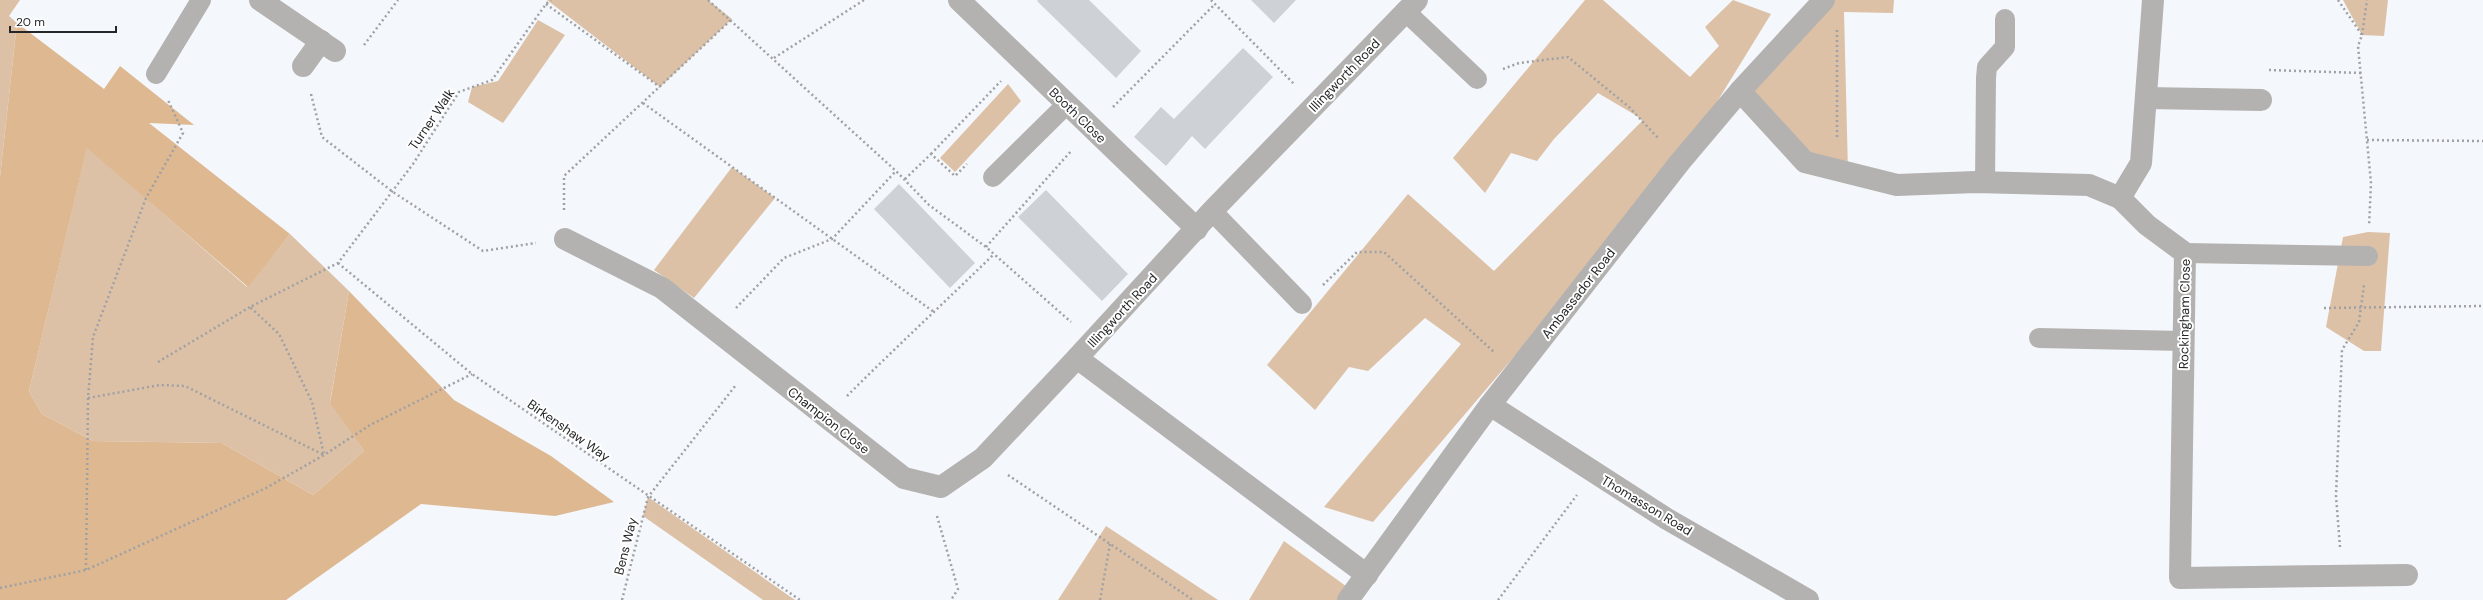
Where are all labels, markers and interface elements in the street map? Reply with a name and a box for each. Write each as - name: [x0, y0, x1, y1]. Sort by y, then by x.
- scale bar: [10, 8, 116, 34]
- text: 20 m: [16, 14, 45, 30]
- street label: Illingworth Road: [1305, 35, 1384, 115]
- street label: Booth Close: [1046, 84, 1110, 147]
- street label: Turner Walk: [405, 85, 458, 153]
- street label: Ambassador Road: [1538, 245, 1619, 342]
- street label: Rockingham Close: [2175, 259, 2194, 369]
- street label: Illingworth Road: [1084, 270, 1161, 351]
- street label: Champion Close: [784, 383, 873, 458]
- street label: Birkenshaw Way: [524, 396, 613, 465]
- street label: Thomasson Road: [1598, 472, 1695, 539]
- street label: Bens Way: [610, 516, 641, 577]

